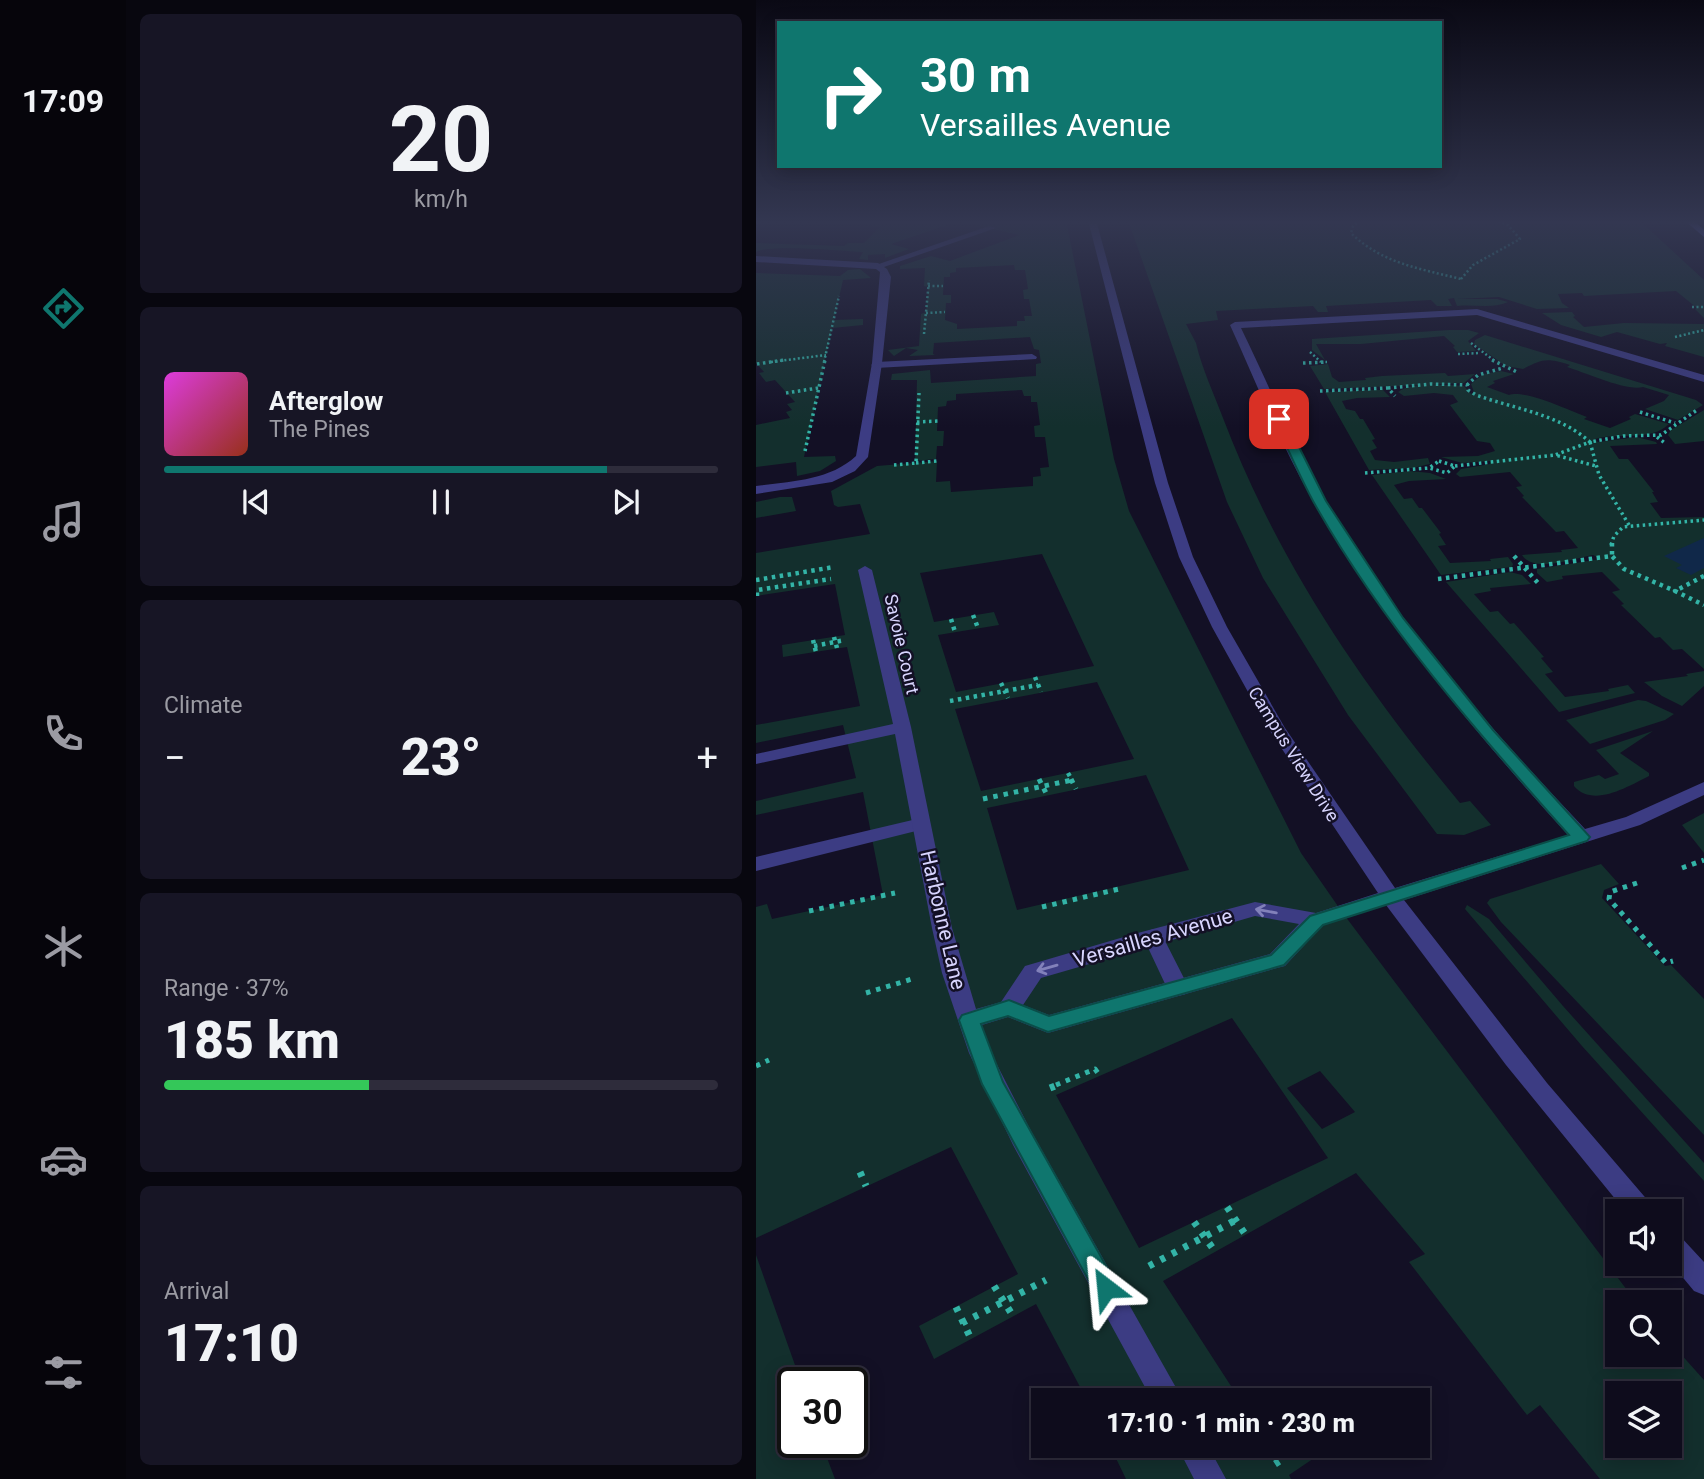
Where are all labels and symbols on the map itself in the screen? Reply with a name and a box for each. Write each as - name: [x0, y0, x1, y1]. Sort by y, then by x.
- pin: [1249, 389, 1309, 449]
- street label: Savoie Court: [880, 592, 924, 696]
- street label: Campus View Drive: [1244, 683, 1344, 825]
- street label: Harbonne Lane: [915, 848, 971, 992]
- street label: Versailles Avenue: [1071, 904, 1235, 972]
- one-way arrow: [1255, 904, 1278, 917]
- one-way arrow: [1037, 962, 1059, 975]
- position arrow: [1069, 1251, 1143, 1325]
- speed limit sign: 30: [777, 1367, 868, 1458]

